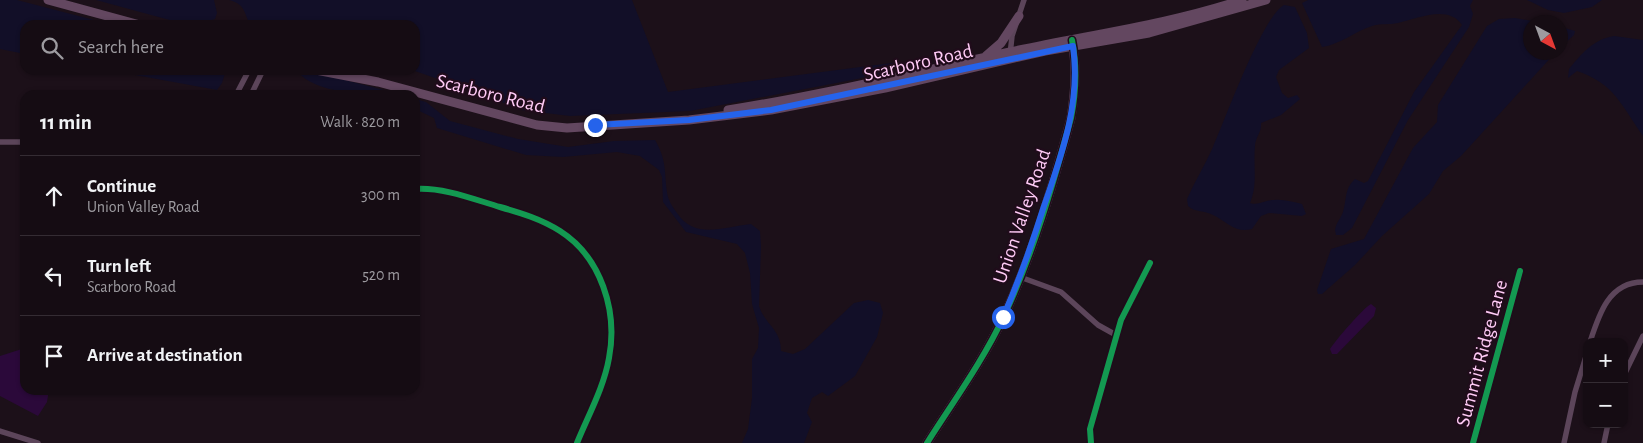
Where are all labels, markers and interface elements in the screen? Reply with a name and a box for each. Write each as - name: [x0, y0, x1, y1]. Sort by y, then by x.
- north arrow: [1523, 15, 1568, 60]
- search box: [20, 20, 420, 75]
- icon: search: [38, 34, 66, 62]
- text: Search here: [78, 38, 164, 57]
- street label: Scarboro Road: [862, 41, 975, 85]
- street label: Scarboro Road: [434, 71, 547, 117]
- text: 11 min: [40, 112, 92, 133]
- text: Walk · 820 m: [320, 114, 400, 130]
- route end: [584, 114, 607, 137]
- street label: Union Valley Road: [990, 147, 1054, 286]
- text: Continue: [87, 177, 156, 196]
- icon: ahead: [40, 182, 68, 210]
- text: 300 m: [361, 187, 400, 203]
- text: Union Valley Road: [87, 199, 200, 215]
- text: Turn left: [87, 257, 151, 276]
- icon: left: [40, 262, 68, 290]
- text: 520 m: [362, 267, 400, 283]
- street label: Summit Ridge Lane: [1453, 278, 1511, 429]
- text: Scarboro Road: [87, 279, 176, 295]
- route start: [992, 306, 1015, 329]
- map controls: [1583, 338, 1628, 428]
- button: +: [1583, 338, 1628, 383]
- icon: arrive: [40, 342, 68, 370]
- text: Arrive at destination: [87, 346, 243, 365]
- button: −: [1583, 383, 1628, 428]

